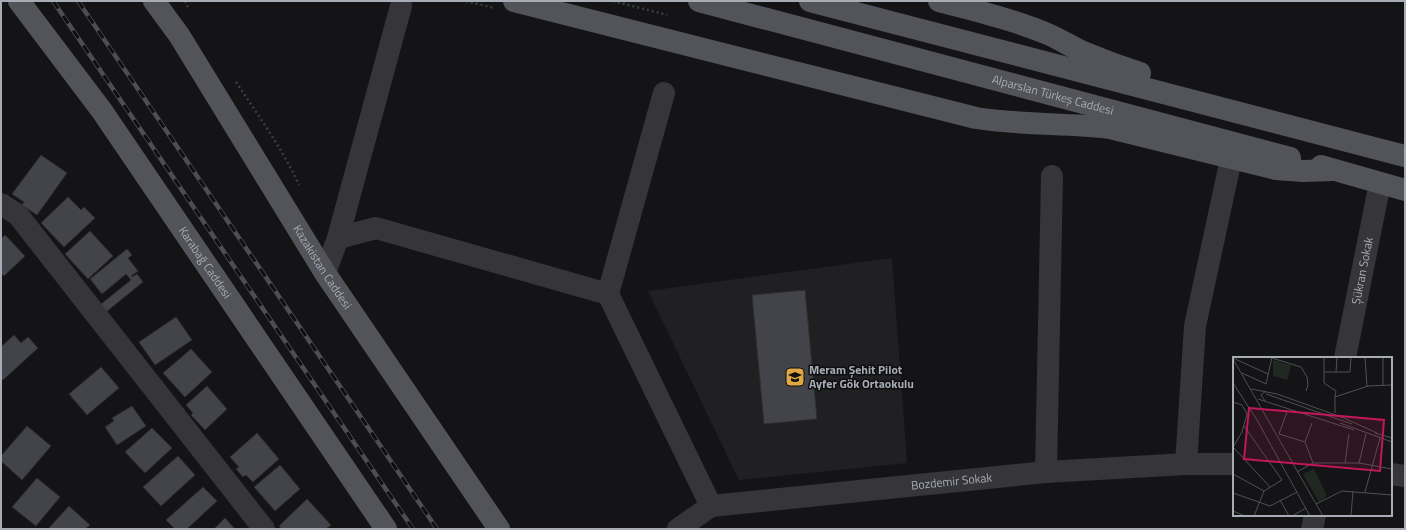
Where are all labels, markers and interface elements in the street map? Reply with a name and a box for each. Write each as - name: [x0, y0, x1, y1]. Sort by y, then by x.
- street label: Alparslan Türkeş Caddesi: [990, 69, 1116, 120]
- street label: Kazakistan Caddesi: [289, 221, 357, 313]
- street label: Karabağ Caddesi: [174, 222, 237, 302]
- street label: Şükran Sokak: [1346, 235, 1378, 306]
- inset map: [1233, 357, 1392, 516]
- place label: Meram Şehit Pilot Ayfer Gök Ortaokulu: [809, 360, 914, 393]
- school or university icon: Meram Şehit Pilot Ayfer Gök Ortaokulu: [784, 366, 806, 388]
- street label: Bozdemir Sokak: [910, 468, 993, 495]

